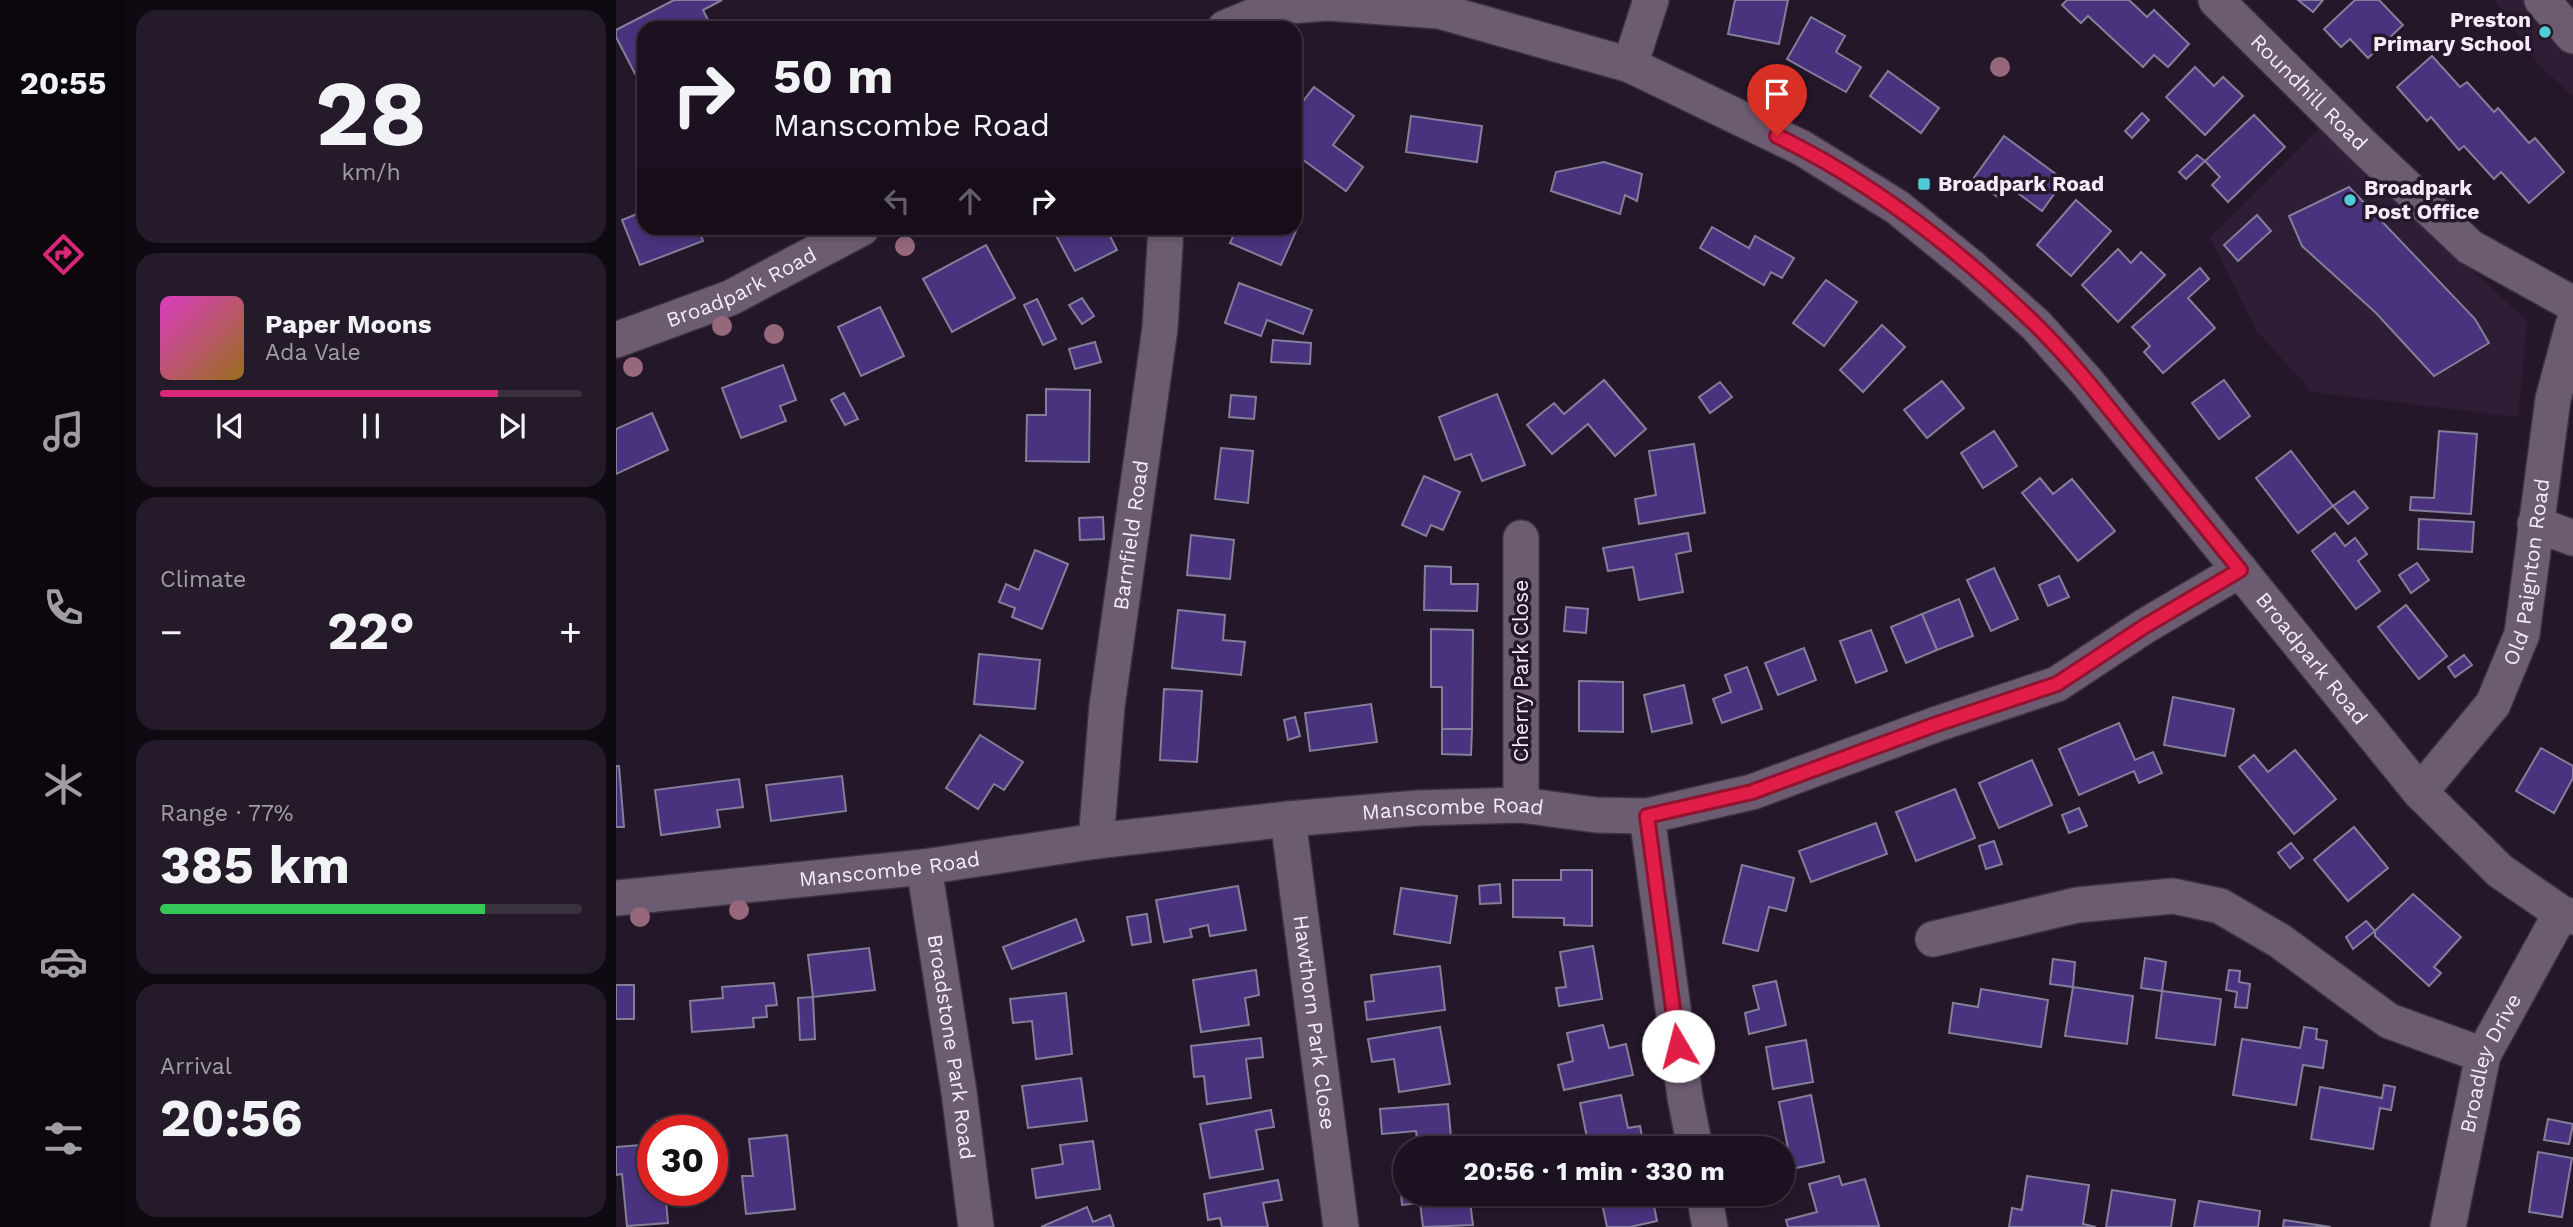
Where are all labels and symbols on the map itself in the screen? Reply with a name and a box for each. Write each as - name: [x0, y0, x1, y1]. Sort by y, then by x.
- place label: Preston Primary School: [2373, 7, 2531, 56]
- marker: Preston Primary School: [2537, 24, 2553, 40]
- street label: Roundhill Road: [2246, 29, 2373, 155]
- pin: [1747, 64, 1807, 136]
- place label: Broadpark Road: [1938, 171, 2104, 196]
- place label: Broadpark Post Office: [2364, 175, 2479, 224]
- marker: Broadpark Road: [1916, 176, 1932, 192]
- marker: Broadpark Post Office: [2342, 192, 2358, 208]
- street label: Broadpark Road: [663, 241, 821, 332]
- street label: Barnfield Road: [1108, 459, 1153, 612]
- street label: Old Paignton Road: [2497, 477, 2554, 669]
- street label: Cherry Park Close: [1508, 580, 1533, 762]
- street label: Broadpark Road: [2251, 587, 2373, 729]
- street label: Manscombe Road: [1361, 792, 1545, 825]
- street label: Manscombe Road: [798, 846, 982, 892]
- street label: Hawthorn Park Close: [1289, 913, 1341, 1131]
- street label: Broadstone Park Road: [923, 932, 980, 1161]
- street label: Broadley Drive: [2454, 989, 2526, 1135]
- position arrow: [1641, 1009, 1715, 1083]
- speed limit sign: 30: [637, 1115, 728, 1206]

